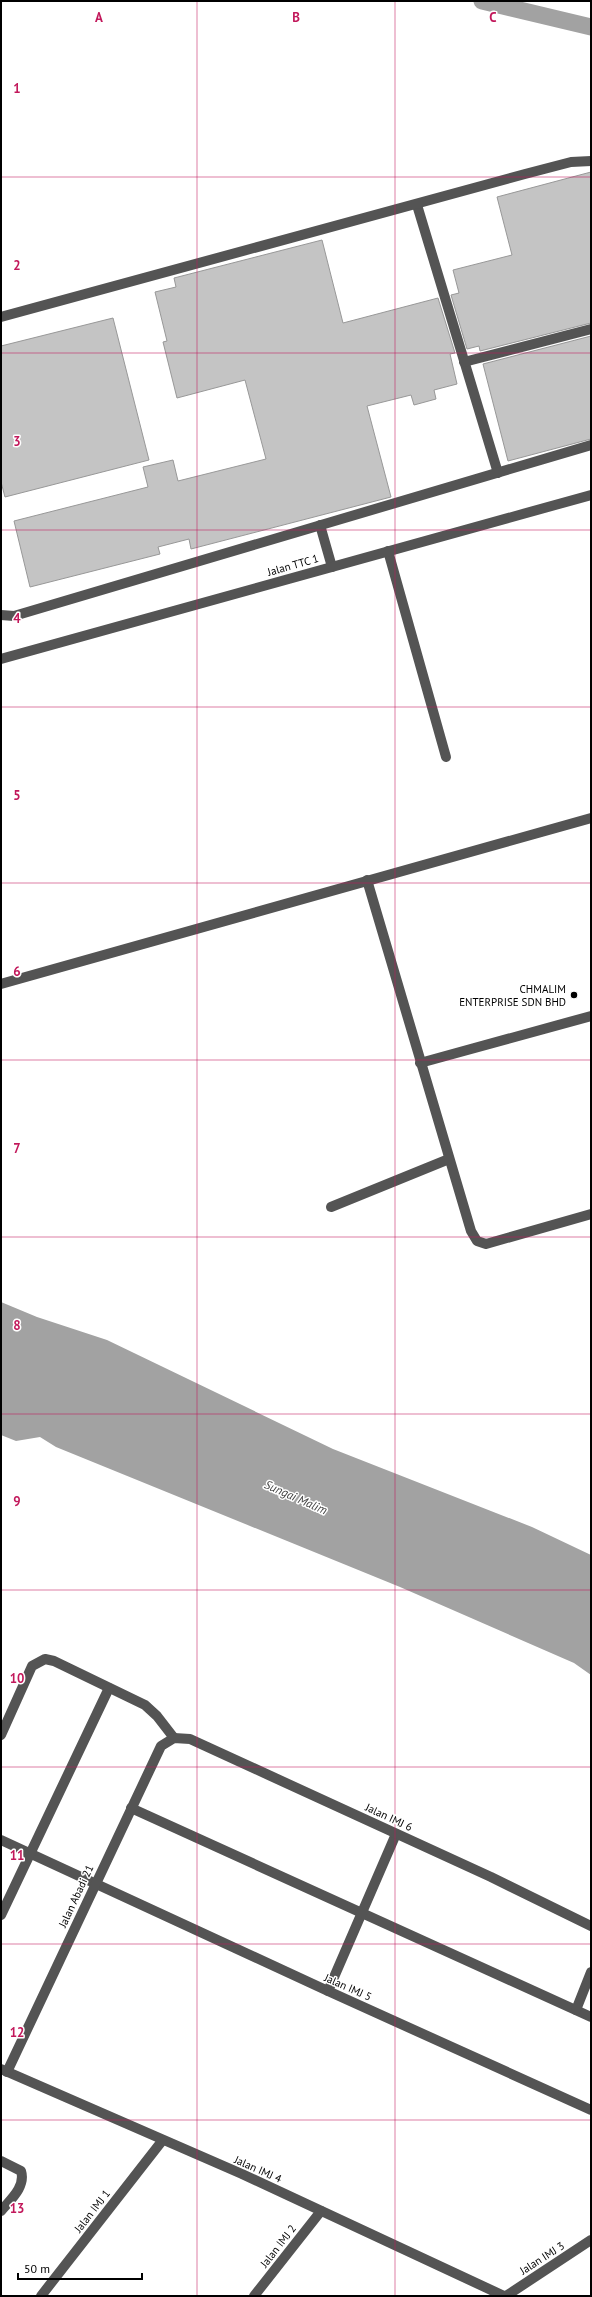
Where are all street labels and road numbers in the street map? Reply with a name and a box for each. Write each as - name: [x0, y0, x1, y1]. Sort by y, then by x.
- street label: Jalan TTC 1: [265, 551, 320, 579]
- street label: Jalan IMJ 6: [362, 1800, 415, 1834]
- street label: Jalan Abadi 21: [55, 1862, 97, 1930]
- street label: Jalan IMJ 5: [321, 1970, 374, 2004]
- street label: Jalan IMJ 4: [231, 2152, 284, 2186]
- street label: Jalan IMJ 1: [70, 2187, 113, 2236]
- street label: Jalan IMJ 2: [256, 2222, 299, 2271]
- street label: Jalan IMJ 3: [516, 2238, 567, 2278]

